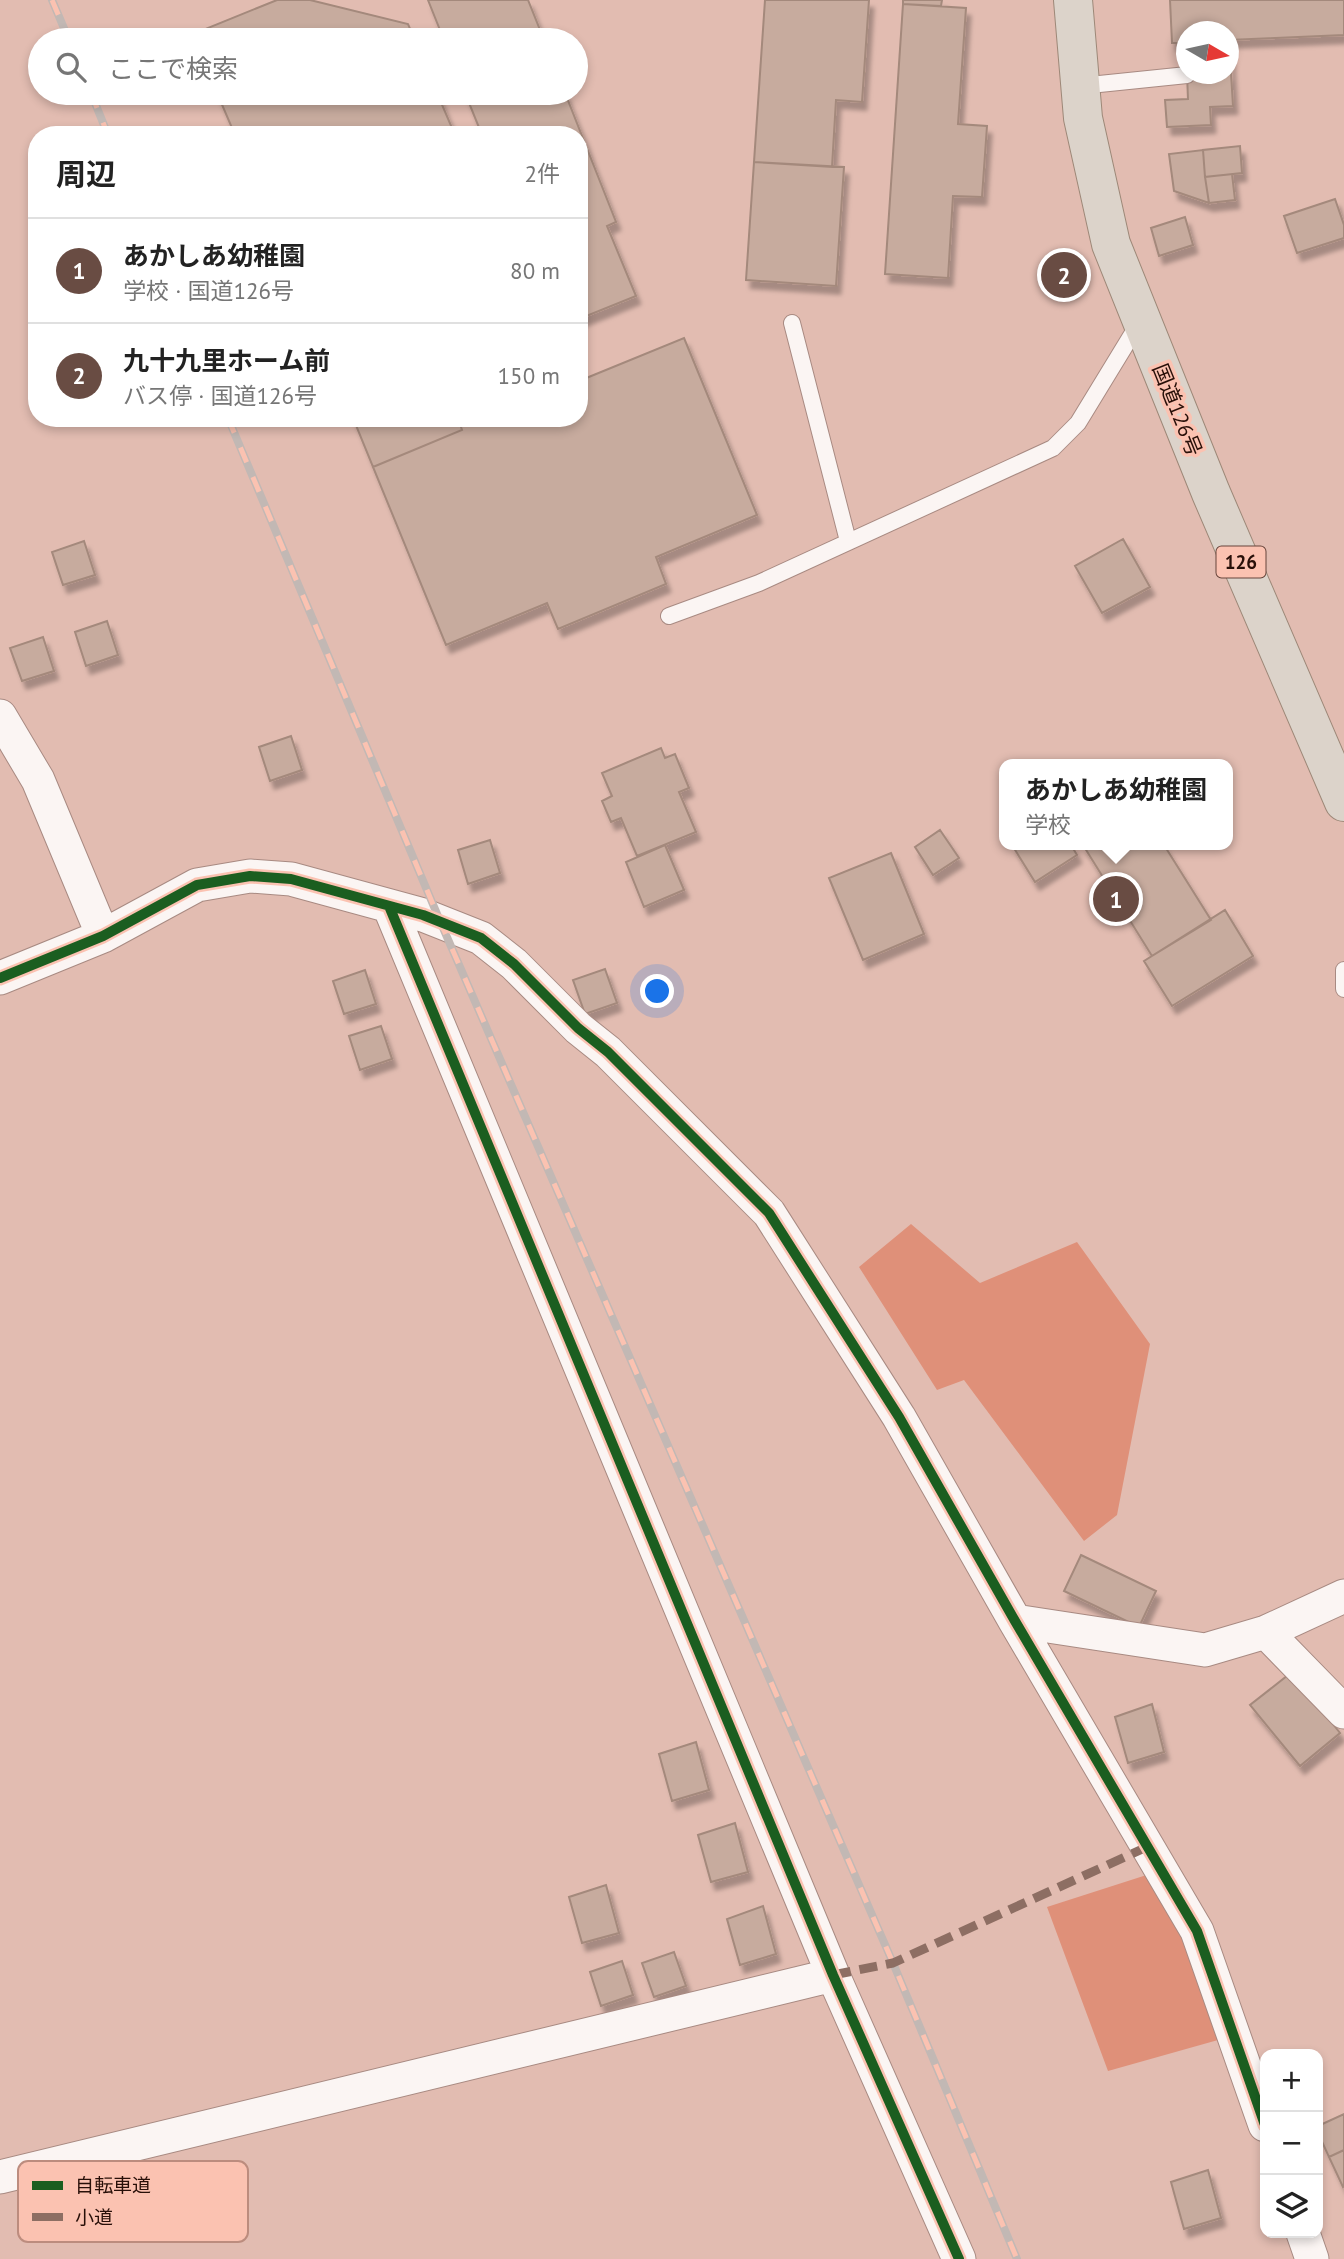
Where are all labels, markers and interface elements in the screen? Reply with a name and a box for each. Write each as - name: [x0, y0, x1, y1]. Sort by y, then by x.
- north arrow: [1176, 21, 1239, 84]
- search box: [28, 28, 588, 105]
- icon: search: [52, 48, 90, 86]
- text: ここで検索: [108, 52, 238, 85]
- text: 周辺: [56, 154, 116, 193]
- text: 2件: [524, 159, 560, 188]
- text: あかしあ幼稚園: [123, 239, 305, 272]
- pin: 2: [1041, 249, 1087, 301]
- text: 1: [72, 256, 86, 285]
- text: 80 m: [510, 256, 560, 285]
- text: 学校 · 国道126号: [123, 276, 294, 305]
- text: 九十九里ホーム前: [123, 344, 330, 377]
- street label: 国道126号: [1147, 360, 1208, 460]
- text: 2: [72, 361, 86, 390]
- text: 150 m: [498, 361, 560, 390]
- text: バス停 · 国道126号: [123, 381, 317, 410]
- road number: 126: [1216, 547, 1266, 578]
- popup: [999, 759, 1233, 850]
- text: あかしあ幼稚園: [1025, 773, 1207, 806]
- text: 学校: [1025, 810, 1071, 839]
- pin: 1: [1093, 873, 1139, 925]
- your location: [640, 974, 674, 1008]
- map controls: [1260, 2049, 1323, 2238]
- button: +: [1260, 2049, 1323, 2112]
- button: −: [1260, 2112, 1323, 2175]
- legend: [18, 2161, 248, 2242]
- text: 自転車道: [75, 2173, 151, 2197]
- button: layers: [1260, 2175, 1323, 2238]
- text: 小道: [75, 2205, 113, 2229]

